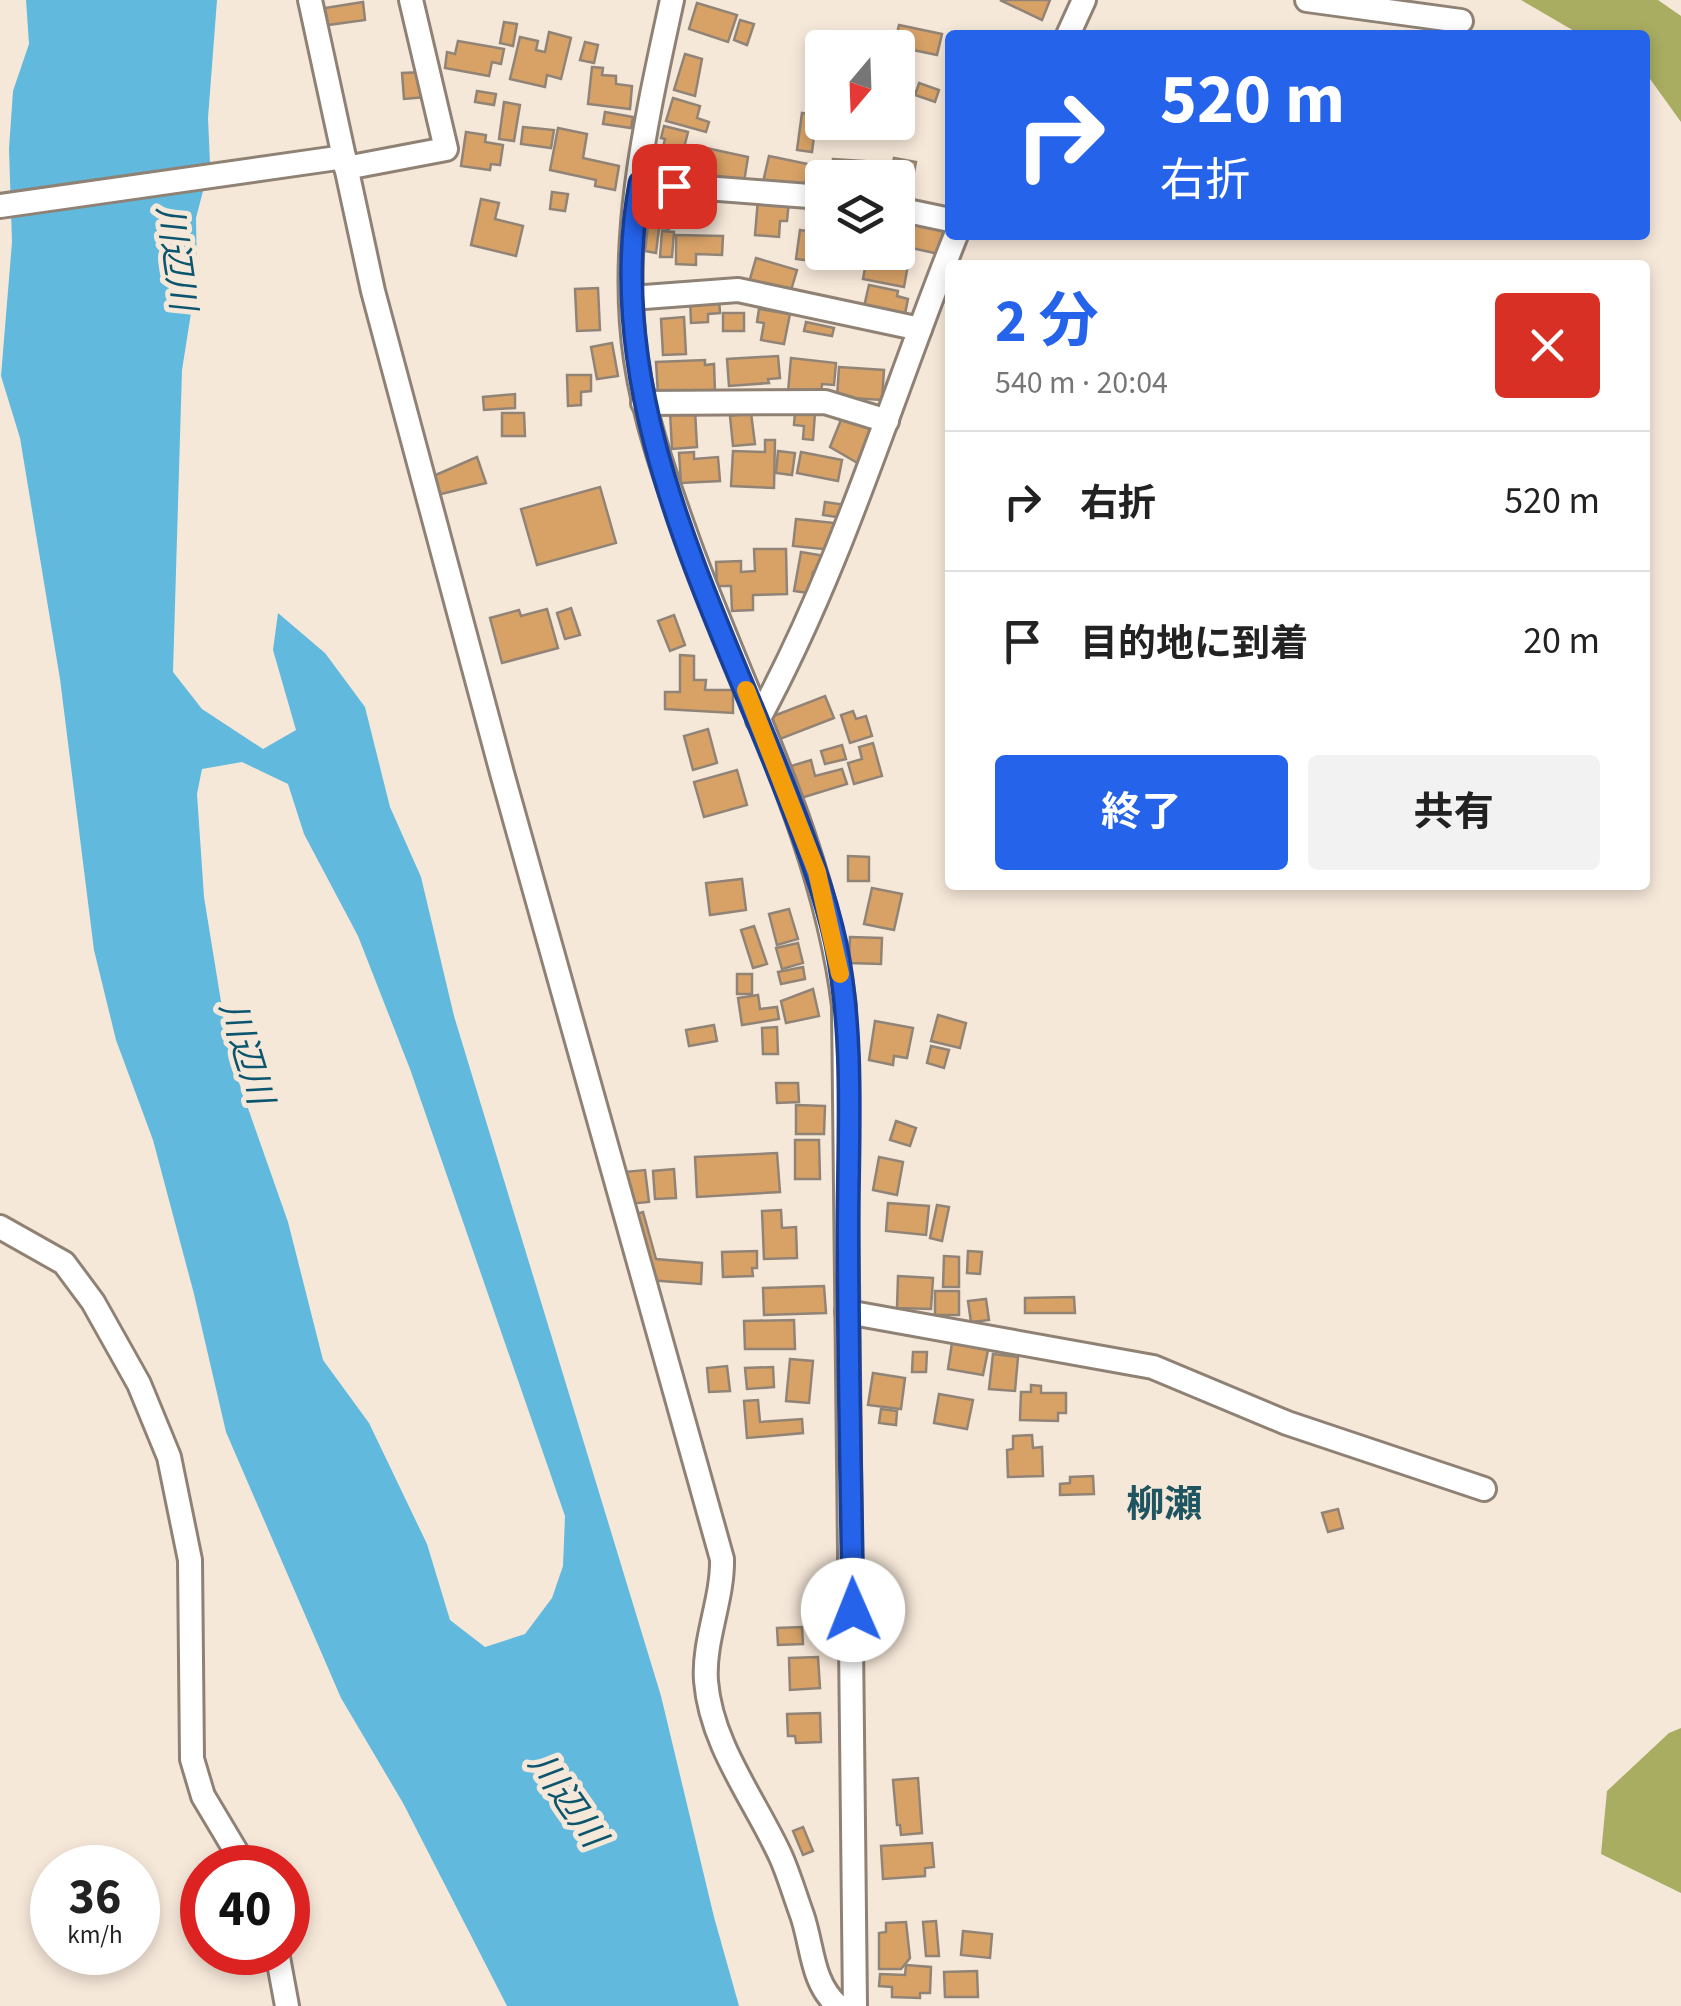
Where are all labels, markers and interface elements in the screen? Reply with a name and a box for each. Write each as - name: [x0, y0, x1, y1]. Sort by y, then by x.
- north arrow: [805, 30, 915, 140]
- map controls: [805, 30, 915, 270]
- text: 520 m: [1160, 50, 1345, 150]
- icon: right: [995, 70, 1125, 200]
- pin: [632, 144, 717, 229]
- text: 右折: [1160, 149, 1250, 213]
- icon: arrive: [647, 159, 702, 214]
- button: layers: [805, 160, 915, 270]
- water label: 川辺川: [144, 203, 209, 317]
- text: 2 分: [995, 280, 1099, 365]
- button: close: [1495, 293, 1600, 398]
- text: 540 m · 20:04: [995, 360, 1168, 406]
- icon: right: [995, 474, 1050, 529]
- text: 520 m: [1504, 474, 1600, 528]
- text: 右折: [1080, 477, 1156, 531]
- icon: arrive: [995, 614, 1050, 669]
- text: 20 m: [1523, 614, 1600, 668]
- text: 目的地に到着: [1080, 617, 1308, 671]
- button: 終了: [995, 755, 1288, 870]
- button: 共有: [1308, 755, 1600, 870]
- water label: 川辺川: [207, 995, 286, 1114]
- district label: 柳瀬: [1126, 1478, 1202, 1532]
- position arrow: [801, 1558, 905, 1662]
- water label: 川辺川: [516, 1743, 620, 1861]
- speed limit sign: 40: [180, 1845, 310, 1975]
- text: 36: [69, 1862, 121, 1933]
- text: km/h: [67, 1917, 123, 1953]

